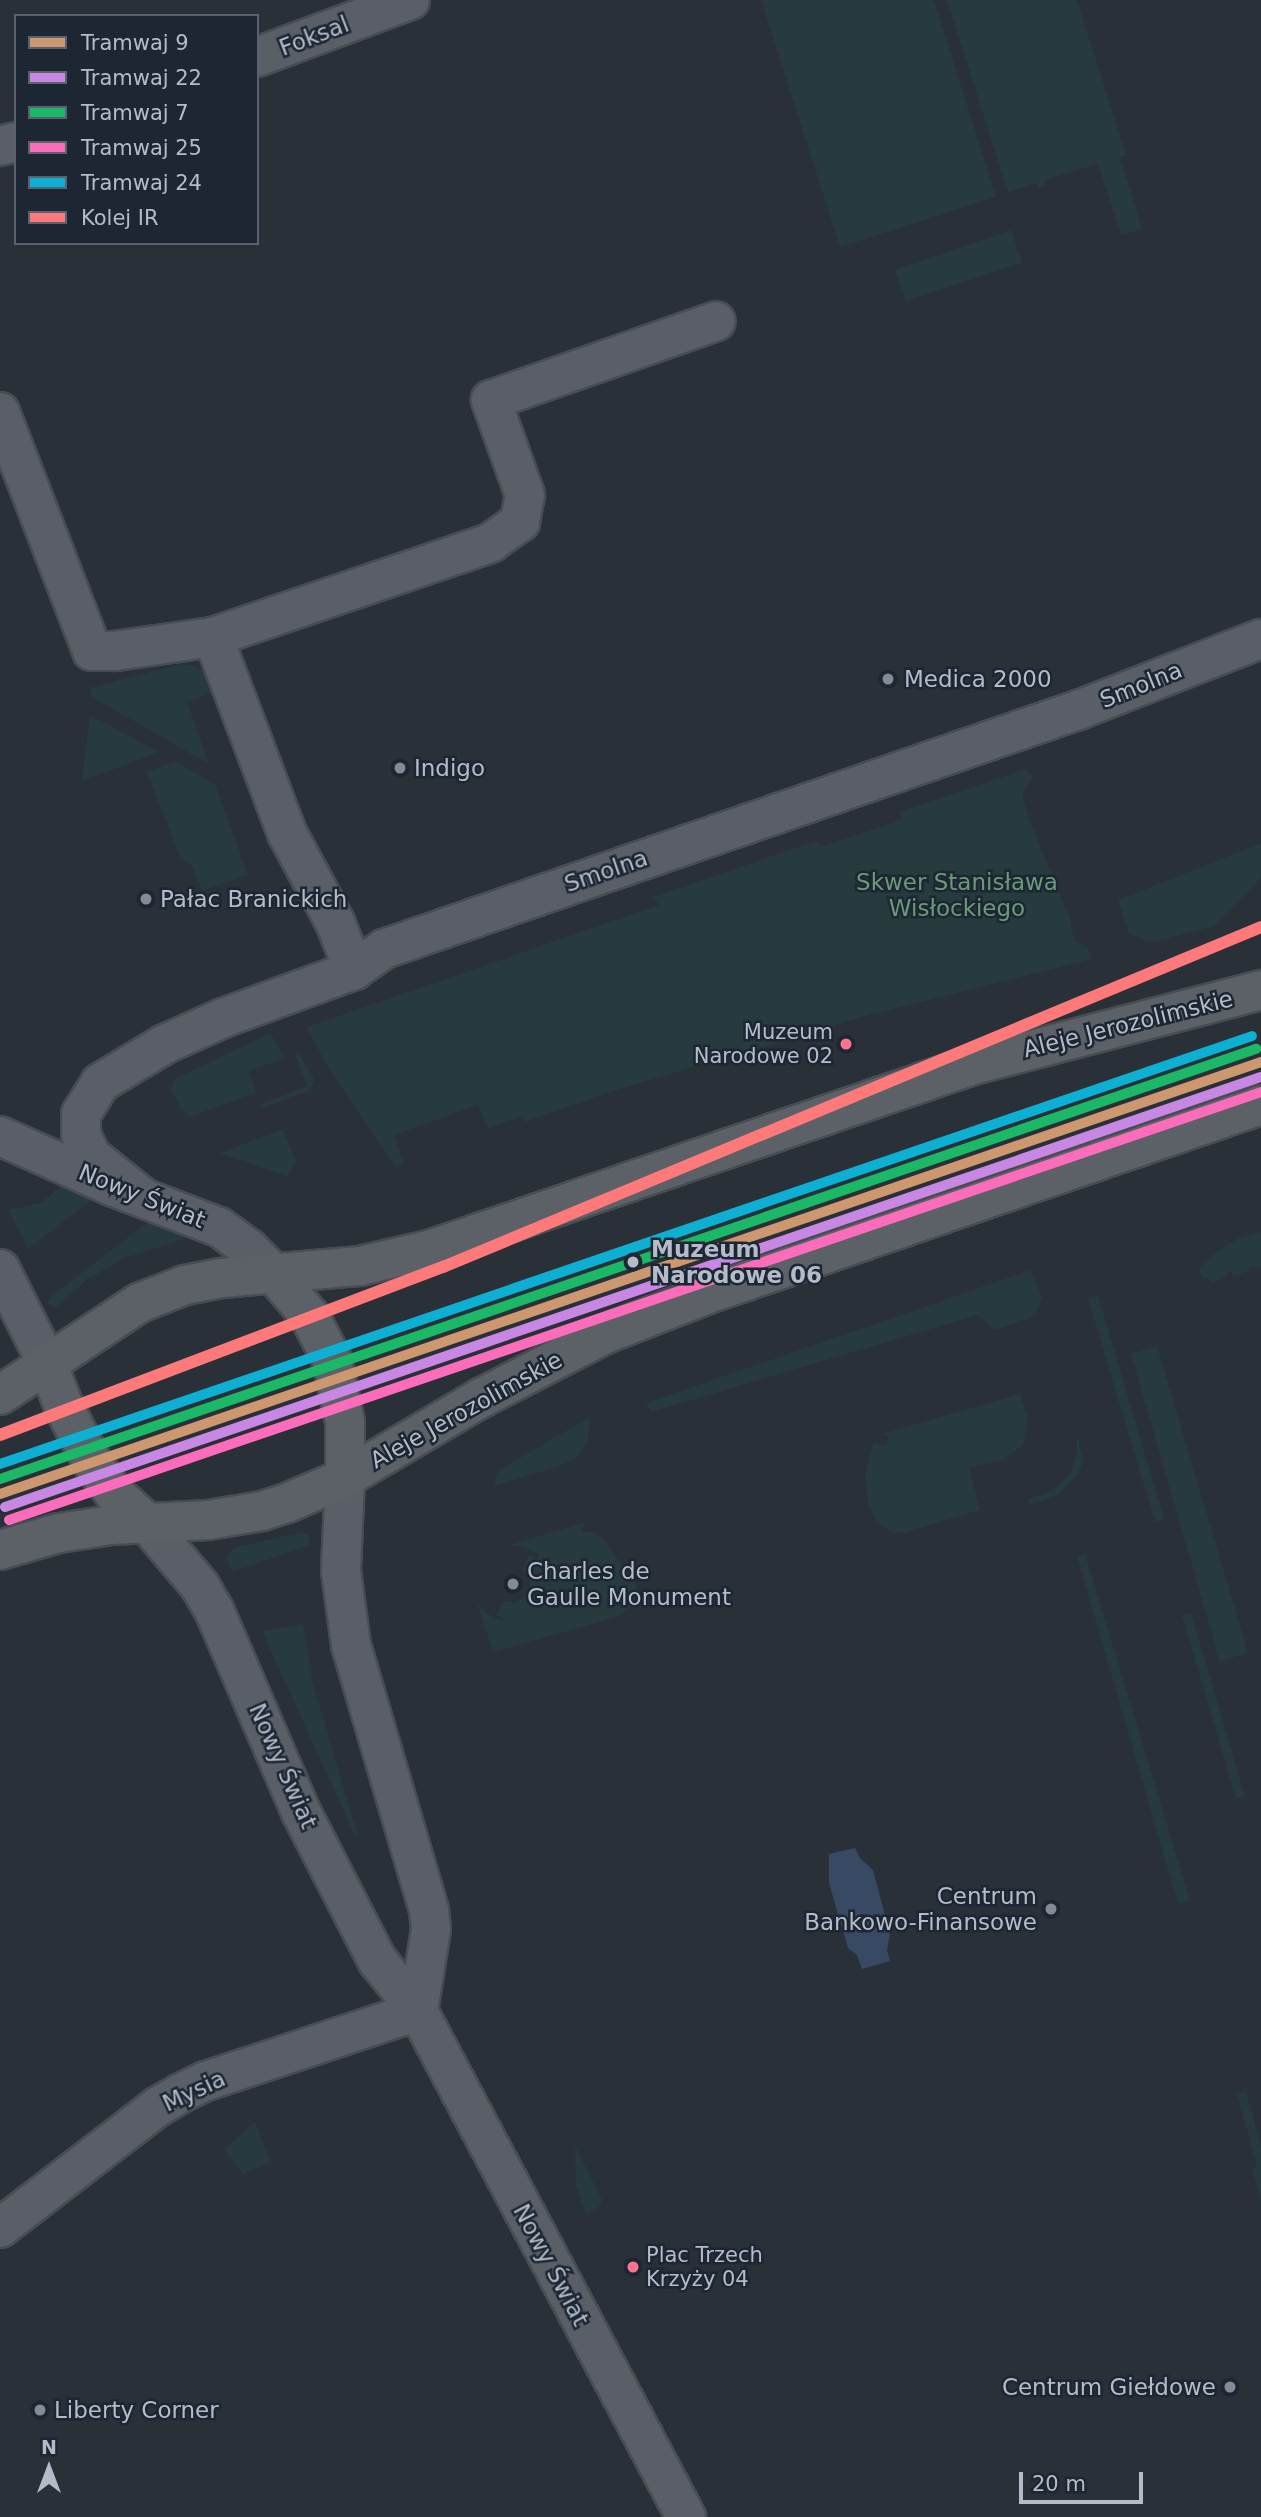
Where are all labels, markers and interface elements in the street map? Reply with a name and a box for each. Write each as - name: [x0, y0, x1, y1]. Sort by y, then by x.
- street label: Foksal: [275, 10, 353, 62]
- legend: [14, 14, 259, 245]
- text: Tramwaj 9: [81, 31, 189, 55]
- text: Tramwaj 22: [81, 66, 202, 90]
- text: Tramwaj 7: [81, 101, 189, 125]
- text: Tramwaj 25: [81, 136, 202, 160]
- text: Tramwaj 24: [81, 171, 202, 195]
- text: Kolej IR: [81, 206, 159, 230]
- street label: Smolna: [1096, 656, 1186, 714]
- place label: Medica 2000: [904, 665, 1052, 693]
- marker: Medica 2000: [878, 669, 898, 689]
- place label: Indigo: [414, 754, 485, 782]
- marker: Indigo: [392, 760, 408, 776]
- street label: Smolna: [561, 844, 651, 898]
- park label: Skwer Stanisława Wisłockiego: [856, 868, 1058, 922]
- place label: Pałac Branickich: [160, 885, 347, 913]
- marker: Pałac Branickich: [138, 891, 154, 907]
- street label: Aleje Jerozolimskie: [1020, 985, 1236, 1063]
- place label: Muzeum Narodowe 02: [694, 1019, 833, 1069]
- marker: Muzeum Narodowe 02: [839, 1037, 853, 1051]
- street label: Nowy Świat: [75, 1158, 209, 1234]
- place label: Muzeum Narodowe 06: [651, 1235, 822, 1289]
- marker: Muzeum Narodowe 06: [621, 1250, 645, 1274]
- street label: Aleje Jerozolimskie: [365, 1346, 567, 1474]
- place label: Charles de Gaulle Monument: [527, 1557, 731, 1611]
- marker: Charles de Gaulle Monument: [505, 1576, 521, 1592]
- street label: Nowy Świat: [243, 1699, 323, 1833]
- place label: Centrum Bankowo-Finansowe: [804, 1882, 1037, 1936]
- marker: Centrum Bankowo-Finansowe: [1043, 1901, 1059, 1917]
- street label: Mysia: [158, 2065, 230, 2117]
- street label: Nowy Świat: [507, 2199, 595, 2331]
- place label: Plac Trzech Krzyży 04: [646, 2242, 763, 2292]
- marker: Plac Trzech Krzyży 04: [626, 2260, 640, 2274]
- place label: Centrum Giełdowe: [1002, 2373, 1216, 2401]
- marker: Centrum Giełdowe: [1222, 2379, 1238, 2395]
- place label: Liberty Corner: [54, 2396, 219, 2424]
- marker: Liberty Corner: [32, 2402, 48, 2418]
- north arrow: [14, 2433, 84, 2503]
- text: N: [41, 2436, 57, 2458]
- scale bar: [1023, 2458, 1147, 2502]
- text: 20 m: [1032, 2472, 1086, 2496]

